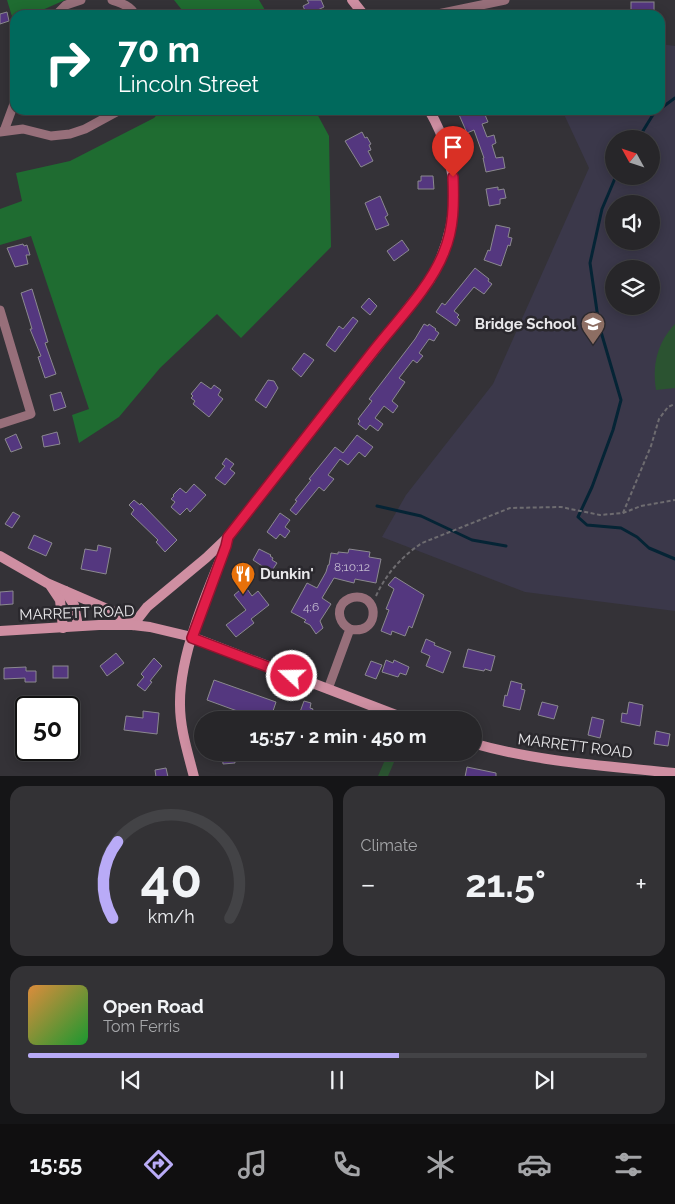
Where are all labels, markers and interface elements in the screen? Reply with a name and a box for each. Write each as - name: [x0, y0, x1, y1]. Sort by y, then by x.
- text: 70 m: [118, 29, 200, 70]
- icon: right: [35, 30, 100, 95]
- text: Lincoln Street: [118, 71, 259, 97]
- pin: [432, 126, 474, 177]
- north arrow: [605, 130, 660, 185]
- map controls: [605, 130, 660, 315]
- icon: arrive: [439, 133, 467, 161]
- button: sound: [605, 195, 660, 250]
- button: layers: [605, 260, 660, 315]
- school or university icon: Bridge School: [580, 311, 606, 345]
- place label: Bridge School: [475, 315, 576, 333]
- house number: 8;10;12: [334, 560, 370, 574]
- restaurant icon: Dunkin': [230, 561, 256, 595]
- place label: Dunkin': [260, 565, 314, 583]
- house number: 4;6: [303, 600, 319, 614]
- street label: MARRETT ROAD: [19, 602, 135, 624]
- position arrow: [265, 649, 317, 701]
- speed limit sign: 50: [15, 696, 80, 761]
- text: 15:57 · 2 min · 450 m: [249, 725, 427, 747]
- street label: MARRETT ROAD: [517, 730, 634, 762]
- text: Climate: [361, 836, 417, 855]
- text: 40: [140, 848, 202, 909]
- text: 21.5°: [465, 861, 546, 906]
- text: −: [361, 868, 376, 901]
- text: +: [635, 868, 647, 901]
- text: km/h: [148, 906, 195, 927]
- text: Open Road: [103, 995, 204, 1017]
- text: Tom Ferris: [103, 1017, 180, 1036]
- icon: previous: [117, 1066, 145, 1094]
- icon: pause: [323, 1066, 351, 1094]
- icon: next: [530, 1066, 558, 1094]
- icon: directions: [141, 1147, 176, 1182]
- icon: music: [235, 1147, 270, 1182]
- icon: phone: [329, 1147, 364, 1182]
- icon: climate: [423, 1147, 458, 1182]
- icon: car: [517, 1147, 552, 1182]
- icon: filters: [611, 1147, 646, 1182]
- text: 15:55: [29, 1151, 82, 1177]

